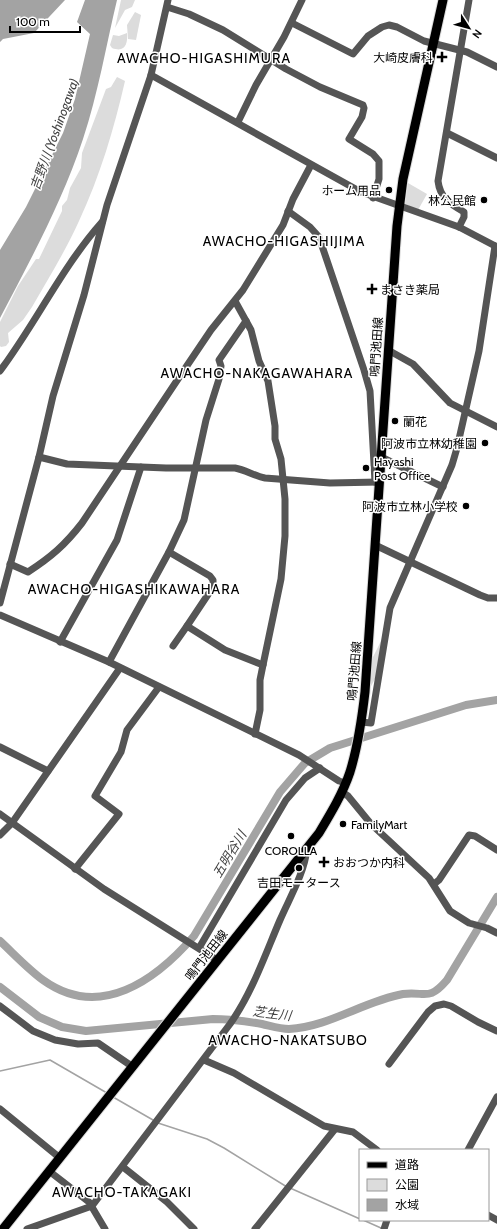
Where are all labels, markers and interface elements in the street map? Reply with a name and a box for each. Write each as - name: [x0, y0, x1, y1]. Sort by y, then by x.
- scale bar: [10, 8, 80, 34]
- north arrow: [449, 8, 489, 48]
- text: 100 m: [16, 14, 50, 29]
- text: N: [469, 27, 485, 41]
- district label: AWACHO-HIGASHIMURA: [117, 49, 291, 67]
- place label: 大崎皮膚科: [373, 50, 433, 65]
- marker: 大崎皮膚科: [436, 51, 448, 63]
- water label: 吉野川 (Yoshinogawa): [26, 76, 82, 192]
- place label: ホーム用品: [321, 183, 381, 198]
- marker: ホーム用品: [384, 185, 394, 195]
- place label: 林公民館: [428, 193, 476, 208]
- marker: 林公民館: [479, 195, 489, 205]
- district label: AWACHO-HIGASHIJIMA: [203, 232, 365, 250]
- place label: まさき薬局: [380, 282, 440, 297]
- marker: まさき薬局: [367, 284, 377, 294]
- street label: 鳴門池田線: [366, 317, 386, 377]
- district label: AWACHO-NAKAGAWAHARA: [161, 364, 353, 382]
- place label: 蘭花: [403, 414, 427, 429]
- marker: 蘭花: [390, 416, 400, 426]
- place label: 阿波市立林幼稚園: [381, 436, 477, 451]
- marker: 阿波市立林幼稚園: [480, 438, 490, 448]
- place label: Hayashi Post Office: [374, 454, 430, 483]
- marker: Hayashi Post Office: [361, 463, 371, 473]
- place label: 阿波市立林小学校: [362, 499, 458, 514]
- marker: 阿波市立林小学校: [461, 501, 471, 511]
- district label: AWACHO-HIGASHIKAWAHARA: [28, 580, 240, 598]
- street label: 鳴門池田線: [344, 640, 364, 702]
- place label: FamilyMart: [351, 817, 407, 832]
- marker: FamilyMart: [338, 819, 348, 829]
- water label: 五明谷川: [209, 826, 250, 880]
- marker: COROLLA: [286, 831, 296, 841]
- place label: COROLLA: [265, 843, 318, 858]
- place label: おおつか内科: [333, 855, 405, 870]
- marker: おおつか内科: [318, 856, 330, 868]
- marker: 吉田モータース: [294, 863, 304, 873]
- place label: 吉田モータース: [257, 875, 341, 890]
- street label: 鳴門池田線: [182, 927, 230, 983]
- water label: 芝生川: [252, 1003, 294, 1024]
- district label: AWACHO-NAKATSUBO: [208, 1031, 368, 1049]
- legend: [359, 1149, 489, 1221]
- text: 道路: [395, 1157, 419, 1172]
- text: 公園: [395, 1177, 419, 1192]
- district label: AWACHO-TAKAGAKI: [52, 1183, 192, 1201]
- text: 水域: [395, 1197, 419, 1212]

